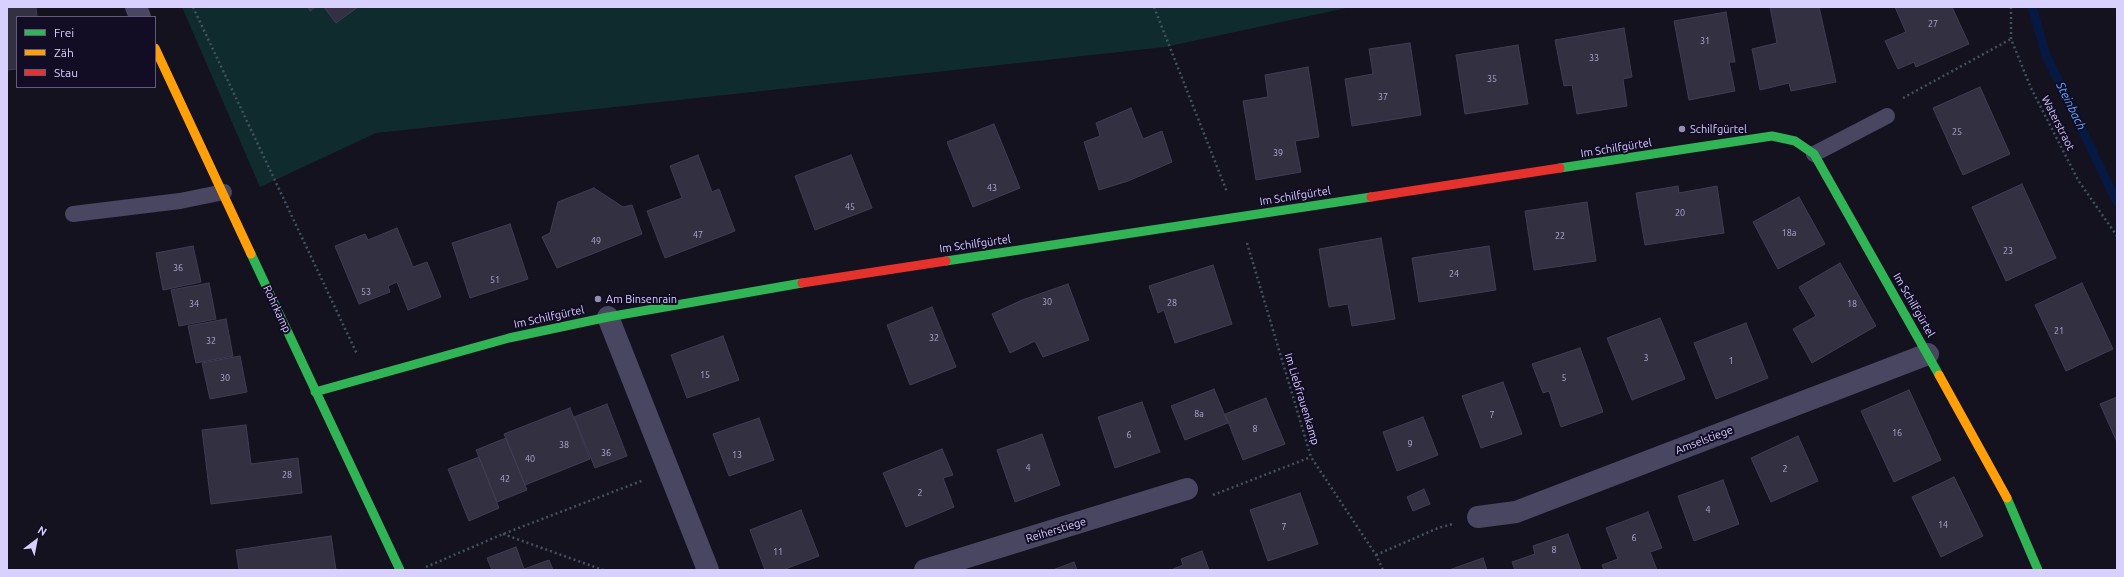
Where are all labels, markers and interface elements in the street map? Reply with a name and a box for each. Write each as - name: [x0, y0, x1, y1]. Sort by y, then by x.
- legend: [16, 16, 156, 88]
- house number: 27: [1928, 19, 1938, 29]
- text: Frei: [54, 26, 74, 39]
- house number: 31: [1700, 36, 1710, 46]
- text: Zäh: [54, 46, 74, 59]
- house number: 33: [1589, 53, 1599, 63]
- text: Stau: [54, 66, 78, 79]
- house number: 35: [1487, 74, 1497, 84]
- water label: Steinbach: [2053, 80, 2089, 132]
- house number: 37: [1378, 92, 1388, 102]
- street label: Waterstraot: [2039, 93, 2077, 153]
- place label: Schilfgürtel: [1690, 122, 1747, 136]
- marker: Schilfgürtel: [1677, 124, 1687, 134]
- house number: 25: [1952, 127, 1962, 137]
- street label: Im Schilfgürtel: [1580, 136, 1652, 160]
- house number: 39: [1273, 148, 1283, 158]
- house number: 43: [987, 183, 997, 193]
- street label: Im Schilfgürtel: [1259, 184, 1331, 208]
- house number: 45: [845, 202, 855, 212]
- house number: 20: [1675, 208, 1685, 218]
- house number: 18a: [1782, 228, 1796, 238]
- house number: 47: [693, 230, 703, 240]
- house number: 22: [1555, 231, 1565, 241]
- street label: Im Schilfgürtel: [939, 232, 1011, 256]
- house number: 49: [591, 236, 601, 246]
- house number: 23: [2003, 246, 2013, 256]
- house number: 36: [173, 263, 183, 273]
- house number: 24: [1449, 269, 1459, 279]
- street label: Im Schilfgürtel: [1890, 271, 1938, 339]
- house number: 51: [490, 275, 500, 285]
- street label: Rohrkamp: [260, 283, 294, 335]
- house number: 53: [361, 287, 371, 297]
- place label: Am Binsenrain: [606, 292, 677, 306]
- marker: Am Binsenrain: [593, 294, 603, 304]
- house number: 30: [1042, 297, 1052, 307]
- house number: 28: [1167, 298, 1177, 308]
- house number: 34: [189, 299, 199, 309]
- house number: 18: [1847, 299, 1857, 309]
- street label: Im Schilfgürtel: [513, 303, 585, 331]
- house number: 21: [2054, 326, 2064, 336]
- house number: 32: [929, 333, 939, 343]
- house number: 32: [206, 336, 216, 346]
- street label: Im Liebfrauenkamp: [1282, 351, 1322, 447]
- house number: 3: [1643, 353, 1649, 363]
- house number: 1: [1728, 356, 1734, 366]
- house number: 15: [700, 370, 710, 380]
- house number: 30: [220, 373, 230, 383]
- house number: 5: [1561, 373, 1567, 383]
- house number: 8a: [1194, 409, 1204, 419]
- house number: 7: [1489, 410, 1495, 420]
- street label: Amselstiege: [1673, 423, 1735, 457]
- house number: 8: [1252, 424, 1258, 434]
- house number: 16: [1892, 428, 1902, 438]
- house number: 6: [1126, 430, 1132, 440]
- house number: 9: [1407, 439, 1413, 449]
- house number: 38: [559, 440, 569, 450]
- house number: 36: [601, 448, 611, 458]
- house number: 13: [732, 450, 742, 460]
- house number: 40: [525, 454, 535, 464]
- house number: 4: [1025, 463, 1031, 473]
- house number: 2: [1782, 464, 1788, 474]
- house number: 28: [282, 470, 292, 480]
- house number: 42: [500, 474, 510, 484]
- house number: 2: [917, 488, 923, 498]
- house number: 4: [1705, 505, 1711, 515]
- street label: Reiherstiege: [1024, 515, 1088, 545]
- house number: 14: [1938, 520, 1948, 530]
- north arrow: [16, 521, 56, 561]
- house number: 7: [1281, 522, 1287, 532]
- text: N: [36, 524, 49, 538]
- house number: 6: [1631, 533, 1637, 543]
- house number: 8: [1551, 545, 1557, 555]
- house number: 11: [773, 547, 783, 557]

